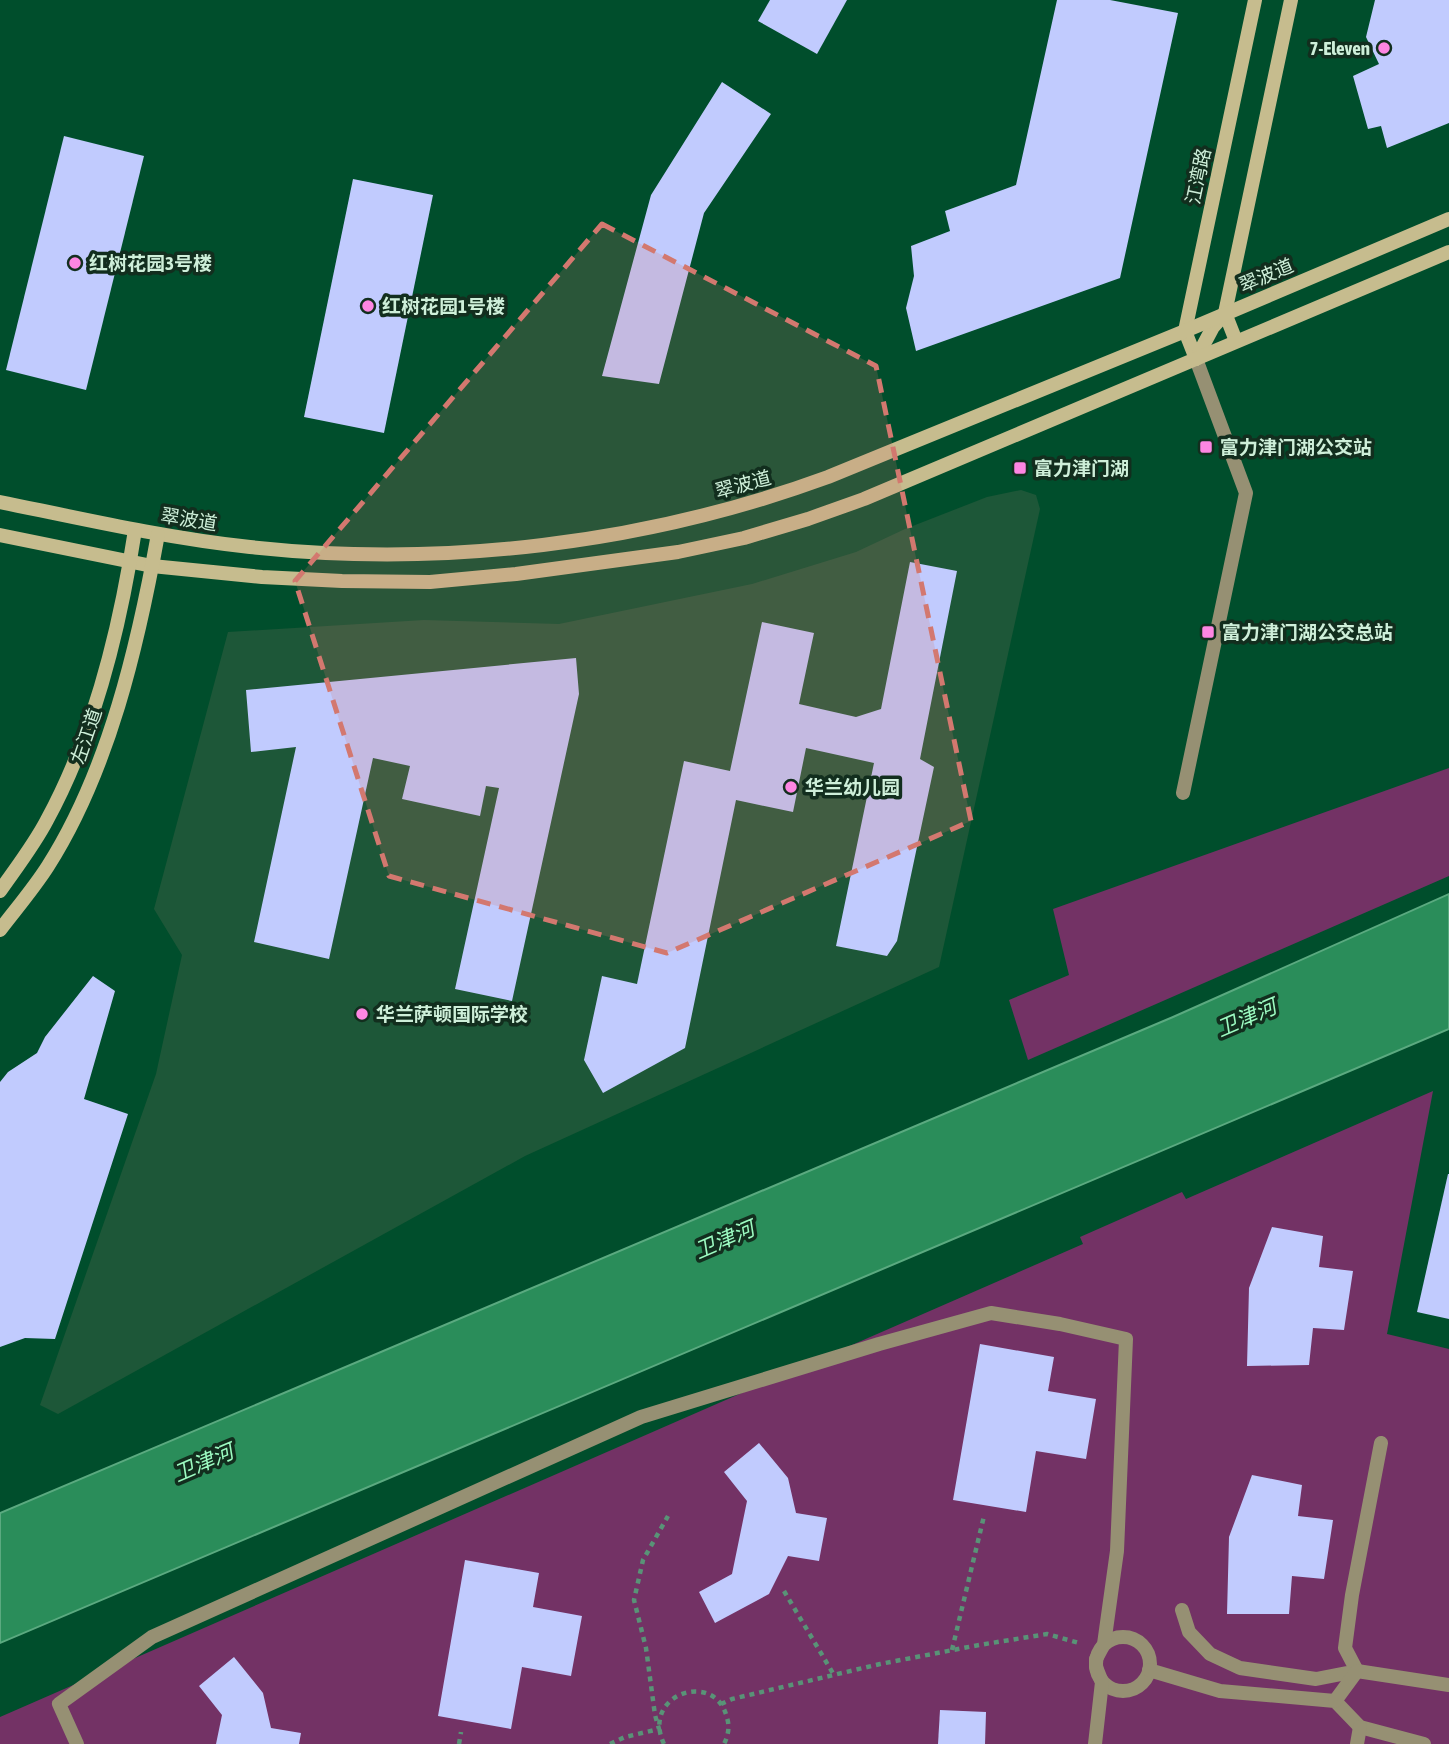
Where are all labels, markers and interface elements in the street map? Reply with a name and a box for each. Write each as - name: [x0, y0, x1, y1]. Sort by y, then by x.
- place label: 7-Eleven: [1309, 37, 1370, 59]
- marker: 7-Eleven: [1376, 40, 1392, 56]
- street label: 江湾路: [1181, 146, 1215, 206]
- place label: 红树花园3号楼: [89, 252, 212, 274]
- street label: 翠波道: [1235, 254, 1297, 296]
- marker: 红树花园3号楼: [67, 255, 83, 271]
- place label: 红树花园1号楼: [382, 295, 505, 317]
- marker: 红树花园1号楼: [360, 298, 376, 314]
- place label: 富力津门湖公交站: [1220, 436, 1372, 458]
- marker: 富力津门湖公交站: [1198, 439, 1214, 455]
- place label: 富力津门湖: [1034, 457, 1129, 479]
- marker: 富力津门湖: [1012, 460, 1028, 476]
- street label: 翠波道: [713, 466, 773, 502]
- street label: 翠波道: [159, 504, 219, 534]
- place label: 富力津门湖公交总站: [1222, 621, 1393, 643]
- marker: 富力津门湖公交总站: [1200, 624, 1216, 640]
- street label: 左江道: [66, 705, 106, 767]
- place label: 华兰幼儿园: [805, 776, 900, 798]
- marker: 华兰幼儿园: [783, 779, 799, 795]
- water label: 卫津河: [1212, 992, 1283, 1040]
- place label: 华兰萨顿国际学校: [376, 1003, 528, 1025]
- marker: 华兰萨顿国际学校: [354, 1006, 370, 1022]
- water label: 卫津河: [690, 1214, 761, 1262]
- water label: 卫津河: [169, 1437, 240, 1485]

